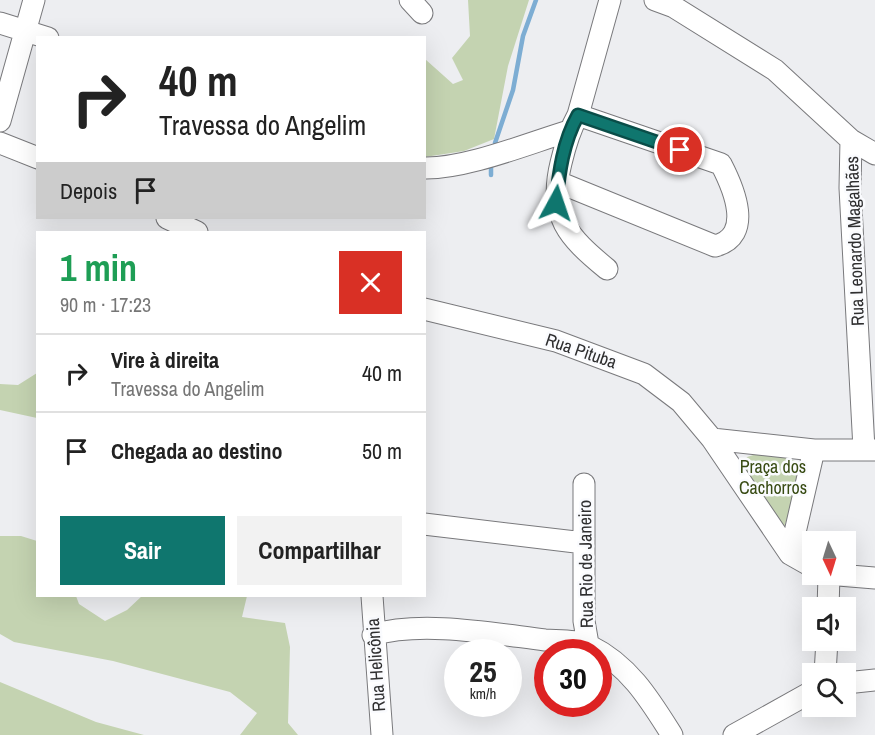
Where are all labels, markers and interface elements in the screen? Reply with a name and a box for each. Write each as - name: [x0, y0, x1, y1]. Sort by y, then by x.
- text: 40 m: [159, 53, 238, 109]
- icon: right: [60, 60, 138, 138]
- text: Travessa do Angelim: [159, 107, 366, 143]
- pin: [654, 124, 705, 175]
- icon: arrive: [663, 133, 696, 166]
- street label: Rua Leonardo Magalhães: [839, 156, 870, 326]
- position arrow: [524, 171, 588, 235]
- icon: arrive: [129, 174, 162, 207]
- text: Depois: [60, 176, 117, 206]
- text: 1 min: [60, 244, 137, 292]
- button: close: [339, 251, 402, 314]
- text: 90 m · 17:23: [60, 291, 151, 318]
- street label: Rua Pituba: [542, 327, 620, 374]
- text: Vire à direita: [111, 345, 219, 375]
- icon: right: [60, 357, 93, 390]
- text: 40 m: [362, 358, 402, 388]
- text: Travessa do Angelim: [111, 375, 264, 402]
- icon: arrive: [60, 435, 93, 468]
- text: Chegada ao destino: [111, 436, 282, 466]
- text: 50 m: [362, 436, 402, 466]
- park label: Praça dos Cachorros: [739, 454, 807, 500]
- street label: Rua Rio de Janeiro: [572, 500, 599, 628]
- button: Sair: [60, 516, 225, 585]
- button: Compartilhar: [237, 516, 402, 585]
- north arrow: [802, 531, 856, 585]
- map controls: [802, 531, 856, 717]
- button: sound: [802, 597, 856, 651]
- street label: Rua Helicônia: [360, 618, 391, 713]
- speed limit sign: 30: [534, 639, 612, 717]
- text: 25: [469, 651, 497, 691]
- button: search: [802, 663, 856, 717]
- text: km/h: [470, 683, 496, 704]

